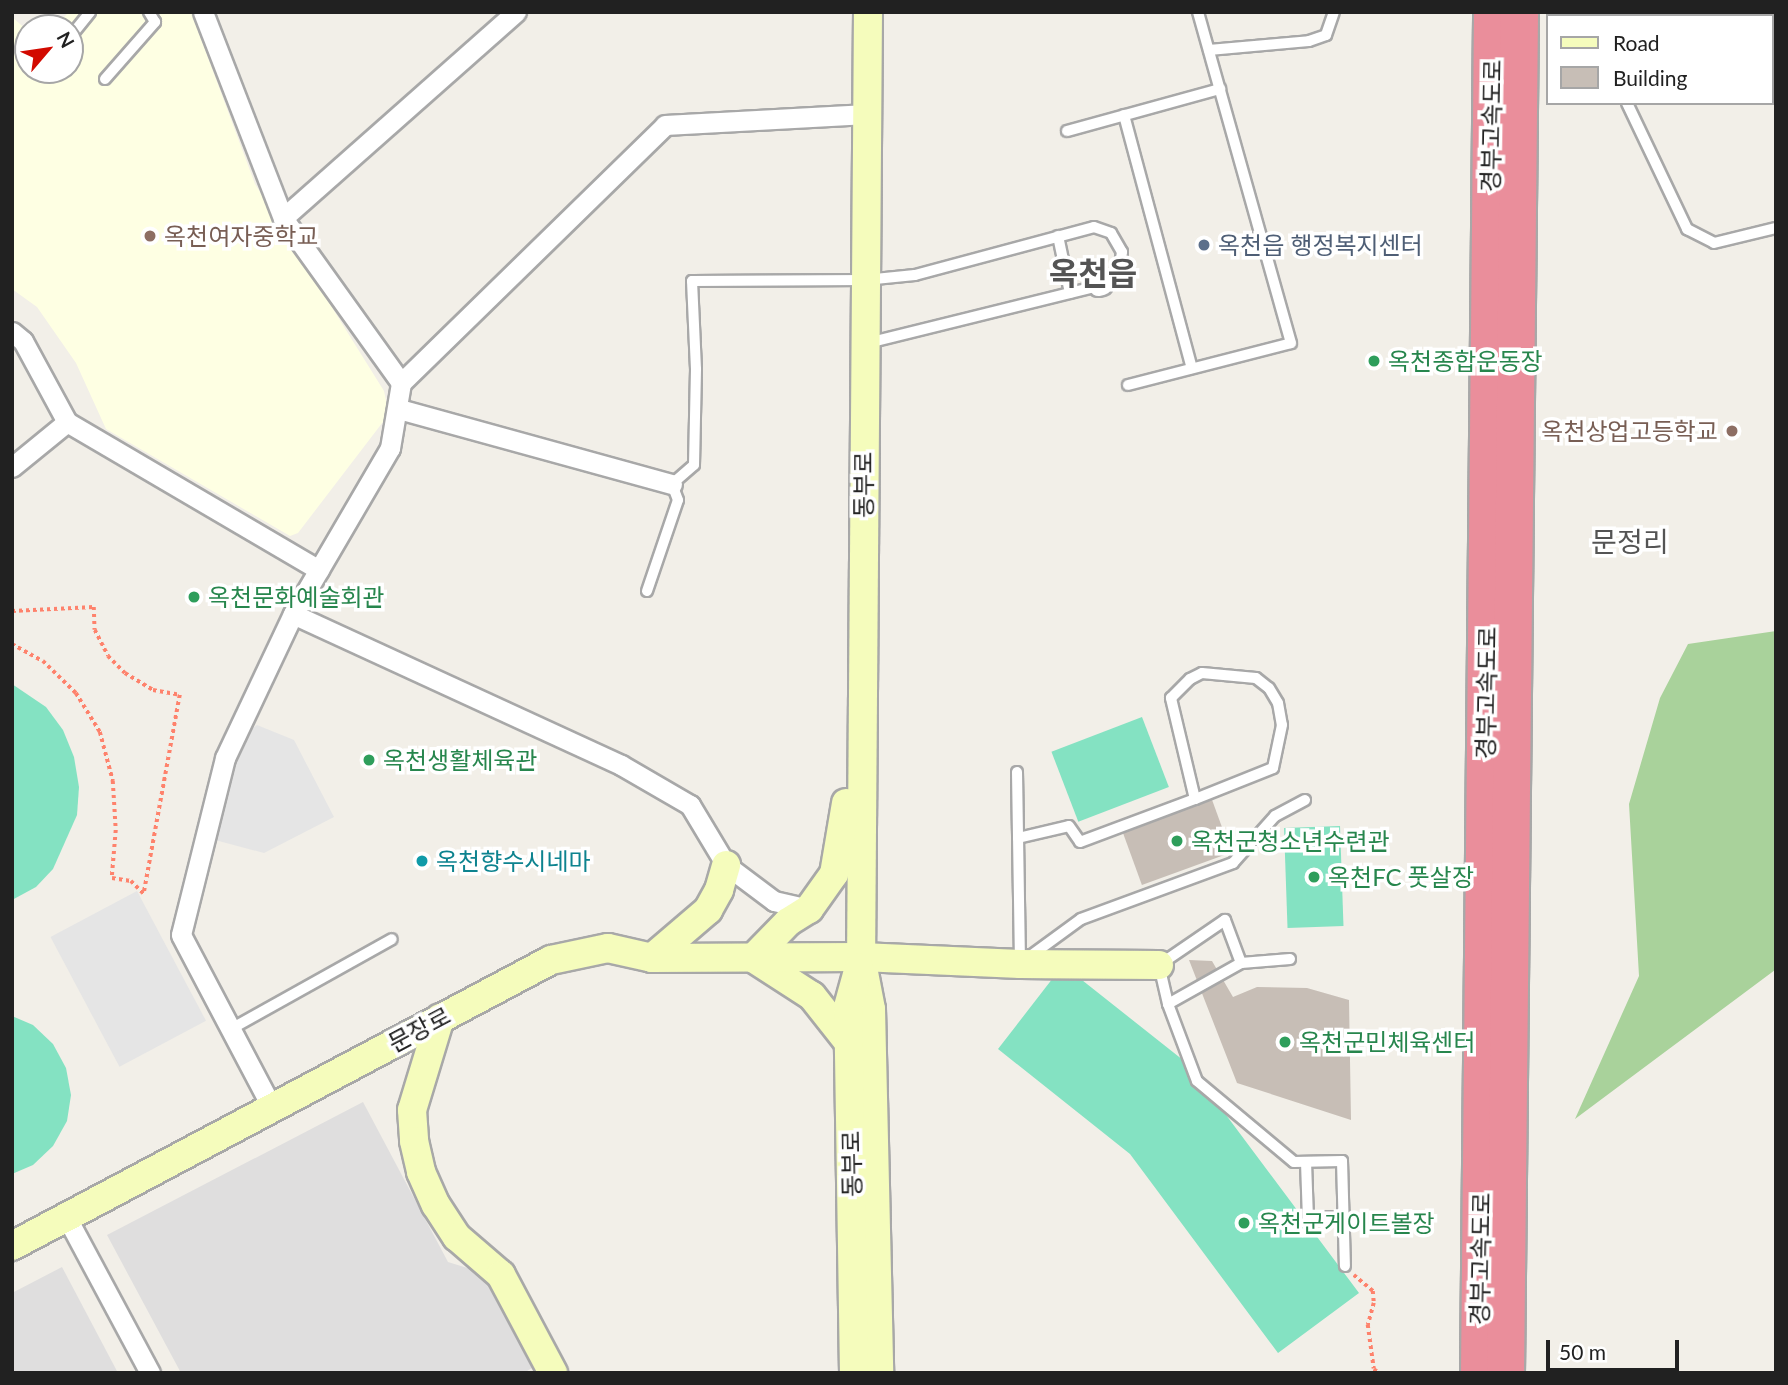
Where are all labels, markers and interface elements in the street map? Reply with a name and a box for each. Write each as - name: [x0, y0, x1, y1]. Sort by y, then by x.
- north arrow: [14, 14, 84, 84]
- legend: [1546, 14, 1774, 105]
- text: N: [52, 28, 80, 52]
- text: Road: [1613, 30, 1660, 55]
- street label: 경부고속도로: [1475, 60, 1507, 192]
- text: Building: [1613, 65, 1688, 90]
- place label: 옥천여자중학교: [164, 222, 319, 250]
- marker: 옥천여자중학교: [142, 228, 158, 244]
- place label: 옥천읍 행정복지센터: [1218, 231, 1423, 259]
- marker: 옥천읍 행정복지센터: [1196, 237, 1212, 253]
- district label: 옥천읍: [1049, 254, 1137, 292]
- place label: 옥천종합운동장: [1388, 347, 1543, 375]
- marker: 옥천종합운동장: [1366, 353, 1382, 369]
- place label: 옥천상업고등학교: [1541, 417, 1718, 445]
- marker: 옥천상업고등학교: [1724, 423, 1740, 439]
- street label: 동부로: [849, 452, 877, 518]
- district label: 문정리: [1591, 524, 1669, 558]
- place label: 옥천문화예술회관: [208, 583, 385, 611]
- marker: 옥천문화예술회관: [186, 589, 202, 605]
- street label: 경부고속도로: [1470, 627, 1502, 759]
- place label: 옥천생활체육관: [383, 746, 538, 774]
- marker: 옥천생활체육관: [361, 752, 377, 768]
- place label: 옥천군청소년수련관: [1191, 827, 1390, 855]
- marker: 옥천군청소년수련관: [1169, 833, 1185, 849]
- place label: 옥천향수시네마: [436, 847, 591, 875]
- marker: 옥천향수시네마: [414, 853, 430, 869]
- place label: 옥천FC 풋살장: [1328, 863, 1474, 891]
- marker: 옥천FC 풋살장: [1306, 869, 1322, 885]
- street label: 문장로: [383, 1001, 455, 1057]
- place label: 옥천군민체육센터: [1299, 1028, 1476, 1056]
- marker: 옥천군민체육센터: [1277, 1034, 1293, 1050]
- street label: 동부로: [836, 1131, 866, 1197]
- street label: 경부고속도로: [1464, 1193, 1496, 1325]
- place label: 옥천군게이트볼장: [1258, 1209, 1435, 1237]
- marker: 옥천군게이트볼장: [1236, 1215, 1252, 1231]
- scale bar: [1550, 1326, 1683, 1370]
- text: 50 m: [1559, 1339, 1606, 1364]

